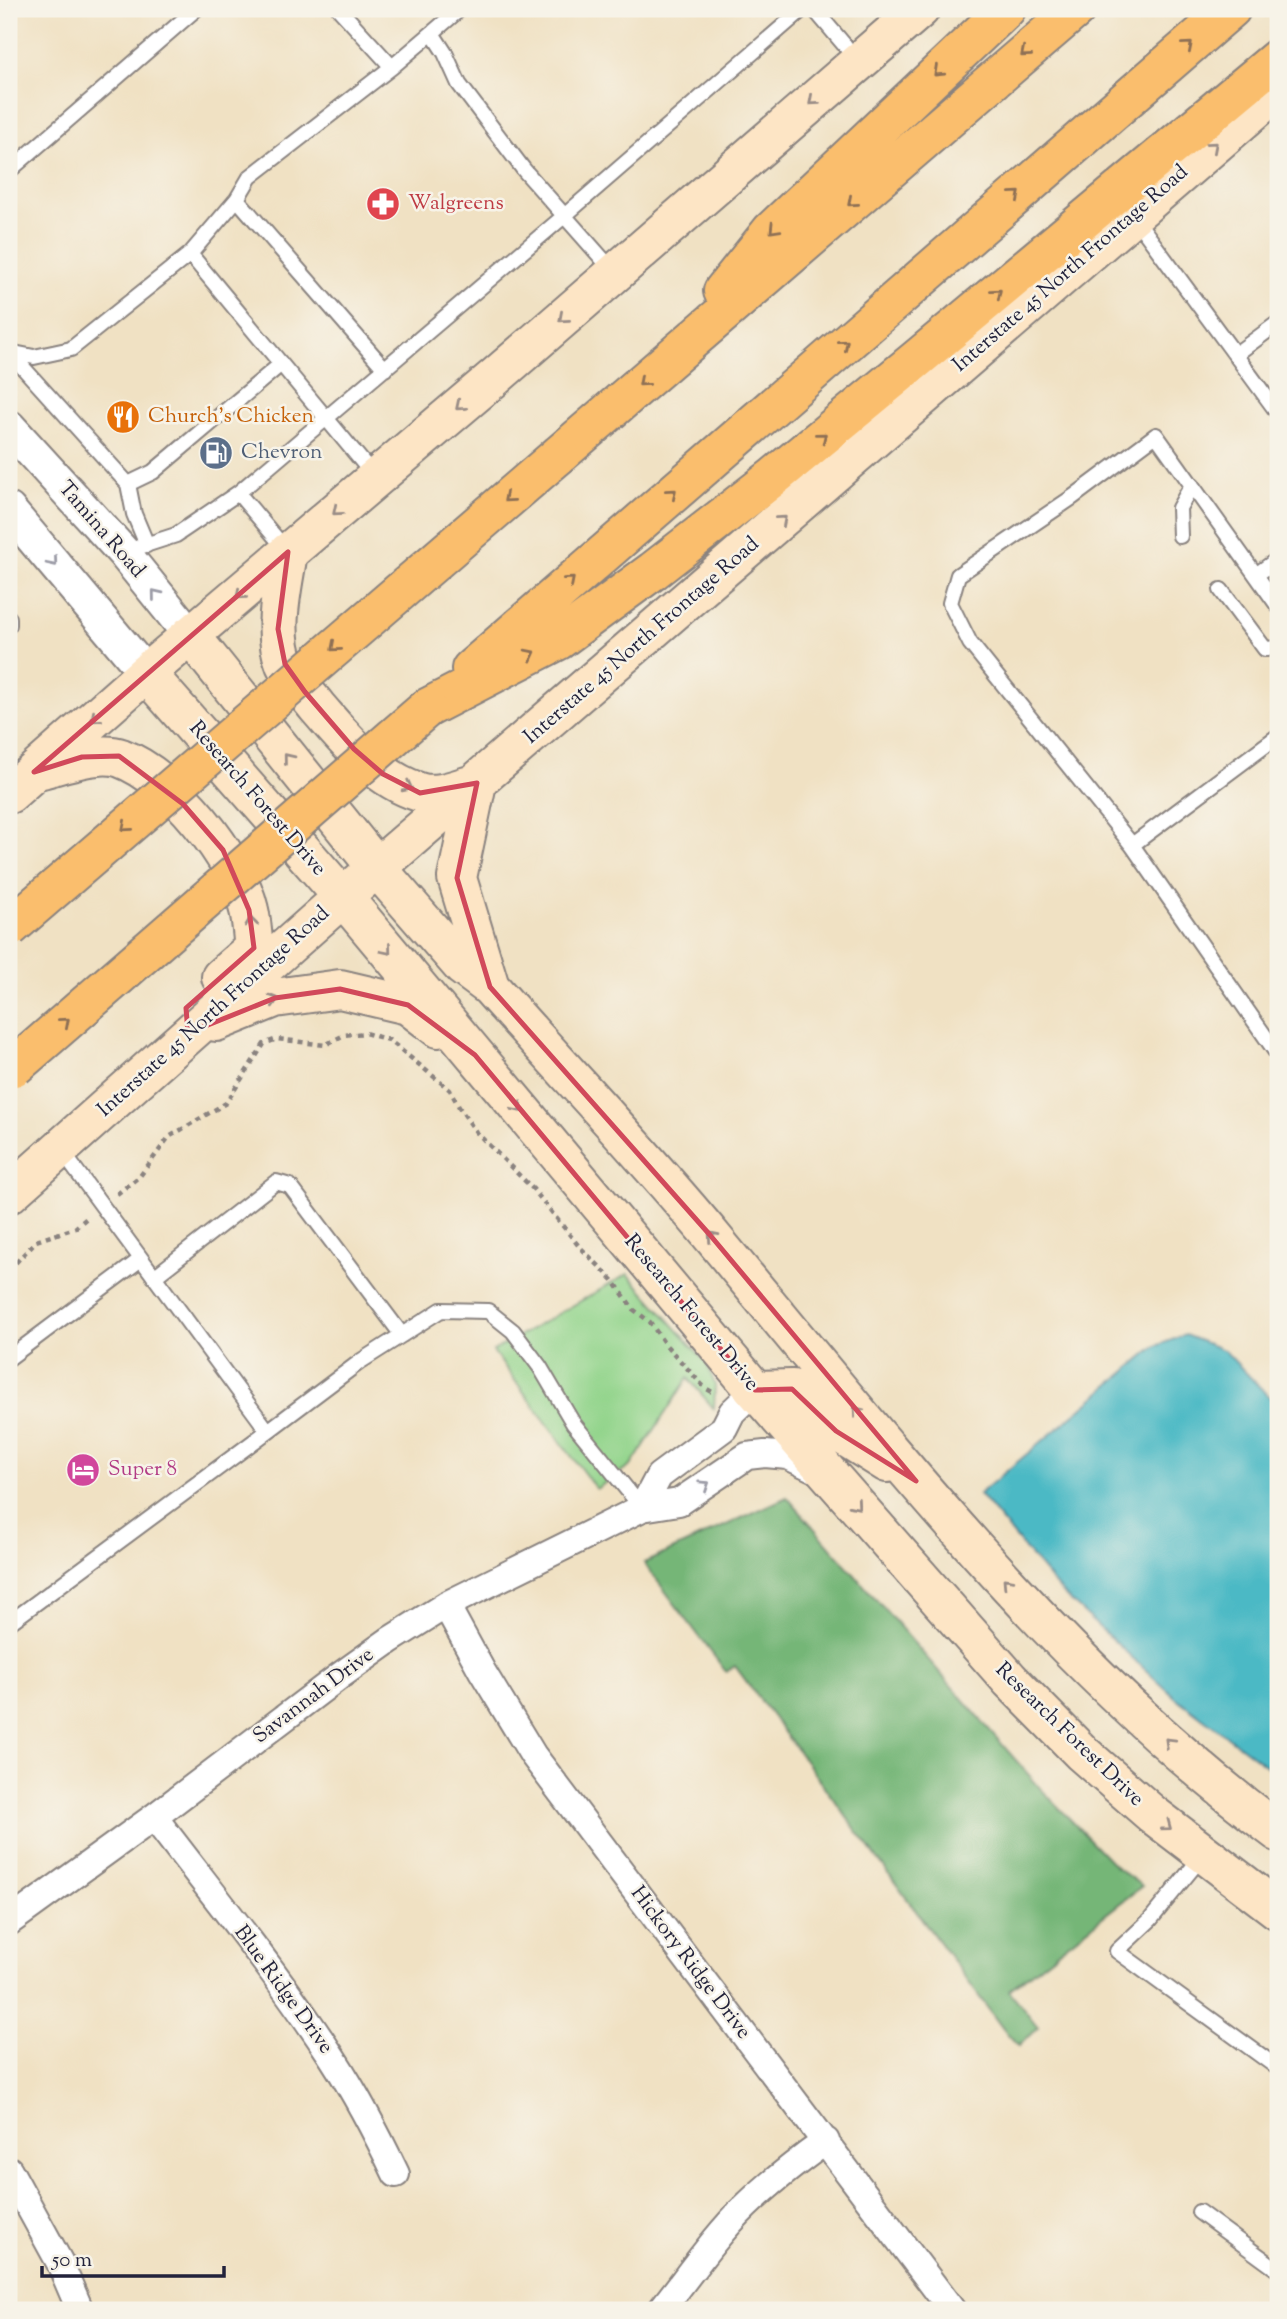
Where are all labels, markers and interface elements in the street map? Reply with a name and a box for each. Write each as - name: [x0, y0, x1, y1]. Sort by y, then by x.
- one-way arrow: [1179, 42, 1192, 54]
- one-way arrow: [1020, 45, 1033, 57]
- one-way arrow: [934, 63, 947, 76]
- one-way arrow: [808, 93, 821, 106]
- one-way arrow: [1205, 142, 1218, 155]
- street label: Interstate 45 North Frontage Road: [947, 158, 1195, 380]
- pharmacy icon: Walgreens: [364, 185, 402, 223]
- place label: Walgreens: [408, 189, 504, 219]
- one-way arrow: [1007, 191, 1020, 203]
- one-way arrow: [848, 194, 861, 206]
- one-way arrow: [769, 221, 782, 234]
- one-way arrow: [990, 288, 1002, 301]
- one-way arrow: [558, 310, 571, 322]
- one-way arrow: [835, 340, 848, 352]
- one-way arrow: [638, 374, 651, 386]
- restaurant icon: Church's Chicken: [104, 398, 142, 436]
- one-way arrow: [456, 398, 469, 410]
- place label: Church's Chicken: [148, 402, 314, 432]
- one-way arrow: [815, 433, 827, 446]
- fuel station icon: Chevron: [197, 434, 235, 472]
- place label: Chevron: [241, 438, 322, 468]
- street label: Tamina Road: [50, 475, 152, 585]
- one-way arrow: [663, 489, 676, 501]
- one-way arrow: [503, 490, 516, 502]
- one-way arrow: [332, 503, 345, 515]
- one-way arrow: [774, 516, 787, 528]
- street label: Interstate 45 North Frontage Road: [518, 530, 766, 752]
- one-way arrow: [45, 553, 57, 566]
- one-way arrow: [562, 577, 575, 590]
- one-way arrow: [235, 587, 248, 599]
- one-way arrow: [152, 589, 165, 601]
- one-way arrow: [331, 639, 344, 651]
- one-way arrow: [524, 649, 536, 663]
- one-way arrow: [90, 710, 103, 722]
- street label: Research Forest Drive: [181, 715, 333, 883]
- one-way arrow: [284, 753, 297, 765]
- one-way arrow: [401, 778, 413, 792]
- one-way arrow: [121, 819, 134, 831]
- street label: Interstate 45 North Frontage Road: [91, 899, 337, 1125]
- one-way arrow: [243, 916, 258, 928]
- one-way arrow: [379, 941, 391, 954]
- one-way arrow: [268, 994, 280, 1008]
- one-way arrow: [57, 1018, 70, 1030]
- one-way arrow: [510, 1100, 523, 1112]
- street label: Research Forest Drive: [616, 1228, 766, 1398]
- one-way arrow: [708, 1232, 720, 1245]
- one-way arrow: [853, 1406, 866, 1418]
- hotel icon: Super 8: [64, 1451, 102, 1489]
- place label: Super 8: [108, 1455, 177, 1485]
- one-way arrow: [697, 1481, 710, 1493]
- one-way arrow: [848, 1497, 860, 1510]
- one-way arrow: [1003, 1577, 1015, 1590]
- street label: Savannah Drive: [247, 1641, 381, 1751]
- street label: Research Forest Drive: [988, 1656, 1150, 1814]
- one-way arrow: [1164, 1737, 1177, 1750]
- one-way arrow: [1160, 1818, 1172, 1830]
- street label: Hickory Ridge Drive: [622, 1880, 758, 2046]
- street label: Blue Ridge Drive: [226, 1919, 340, 2061]
- scale bar: [42, 2235, 224, 2279]
- text: 50 m: [51, 2246, 92, 2276]

